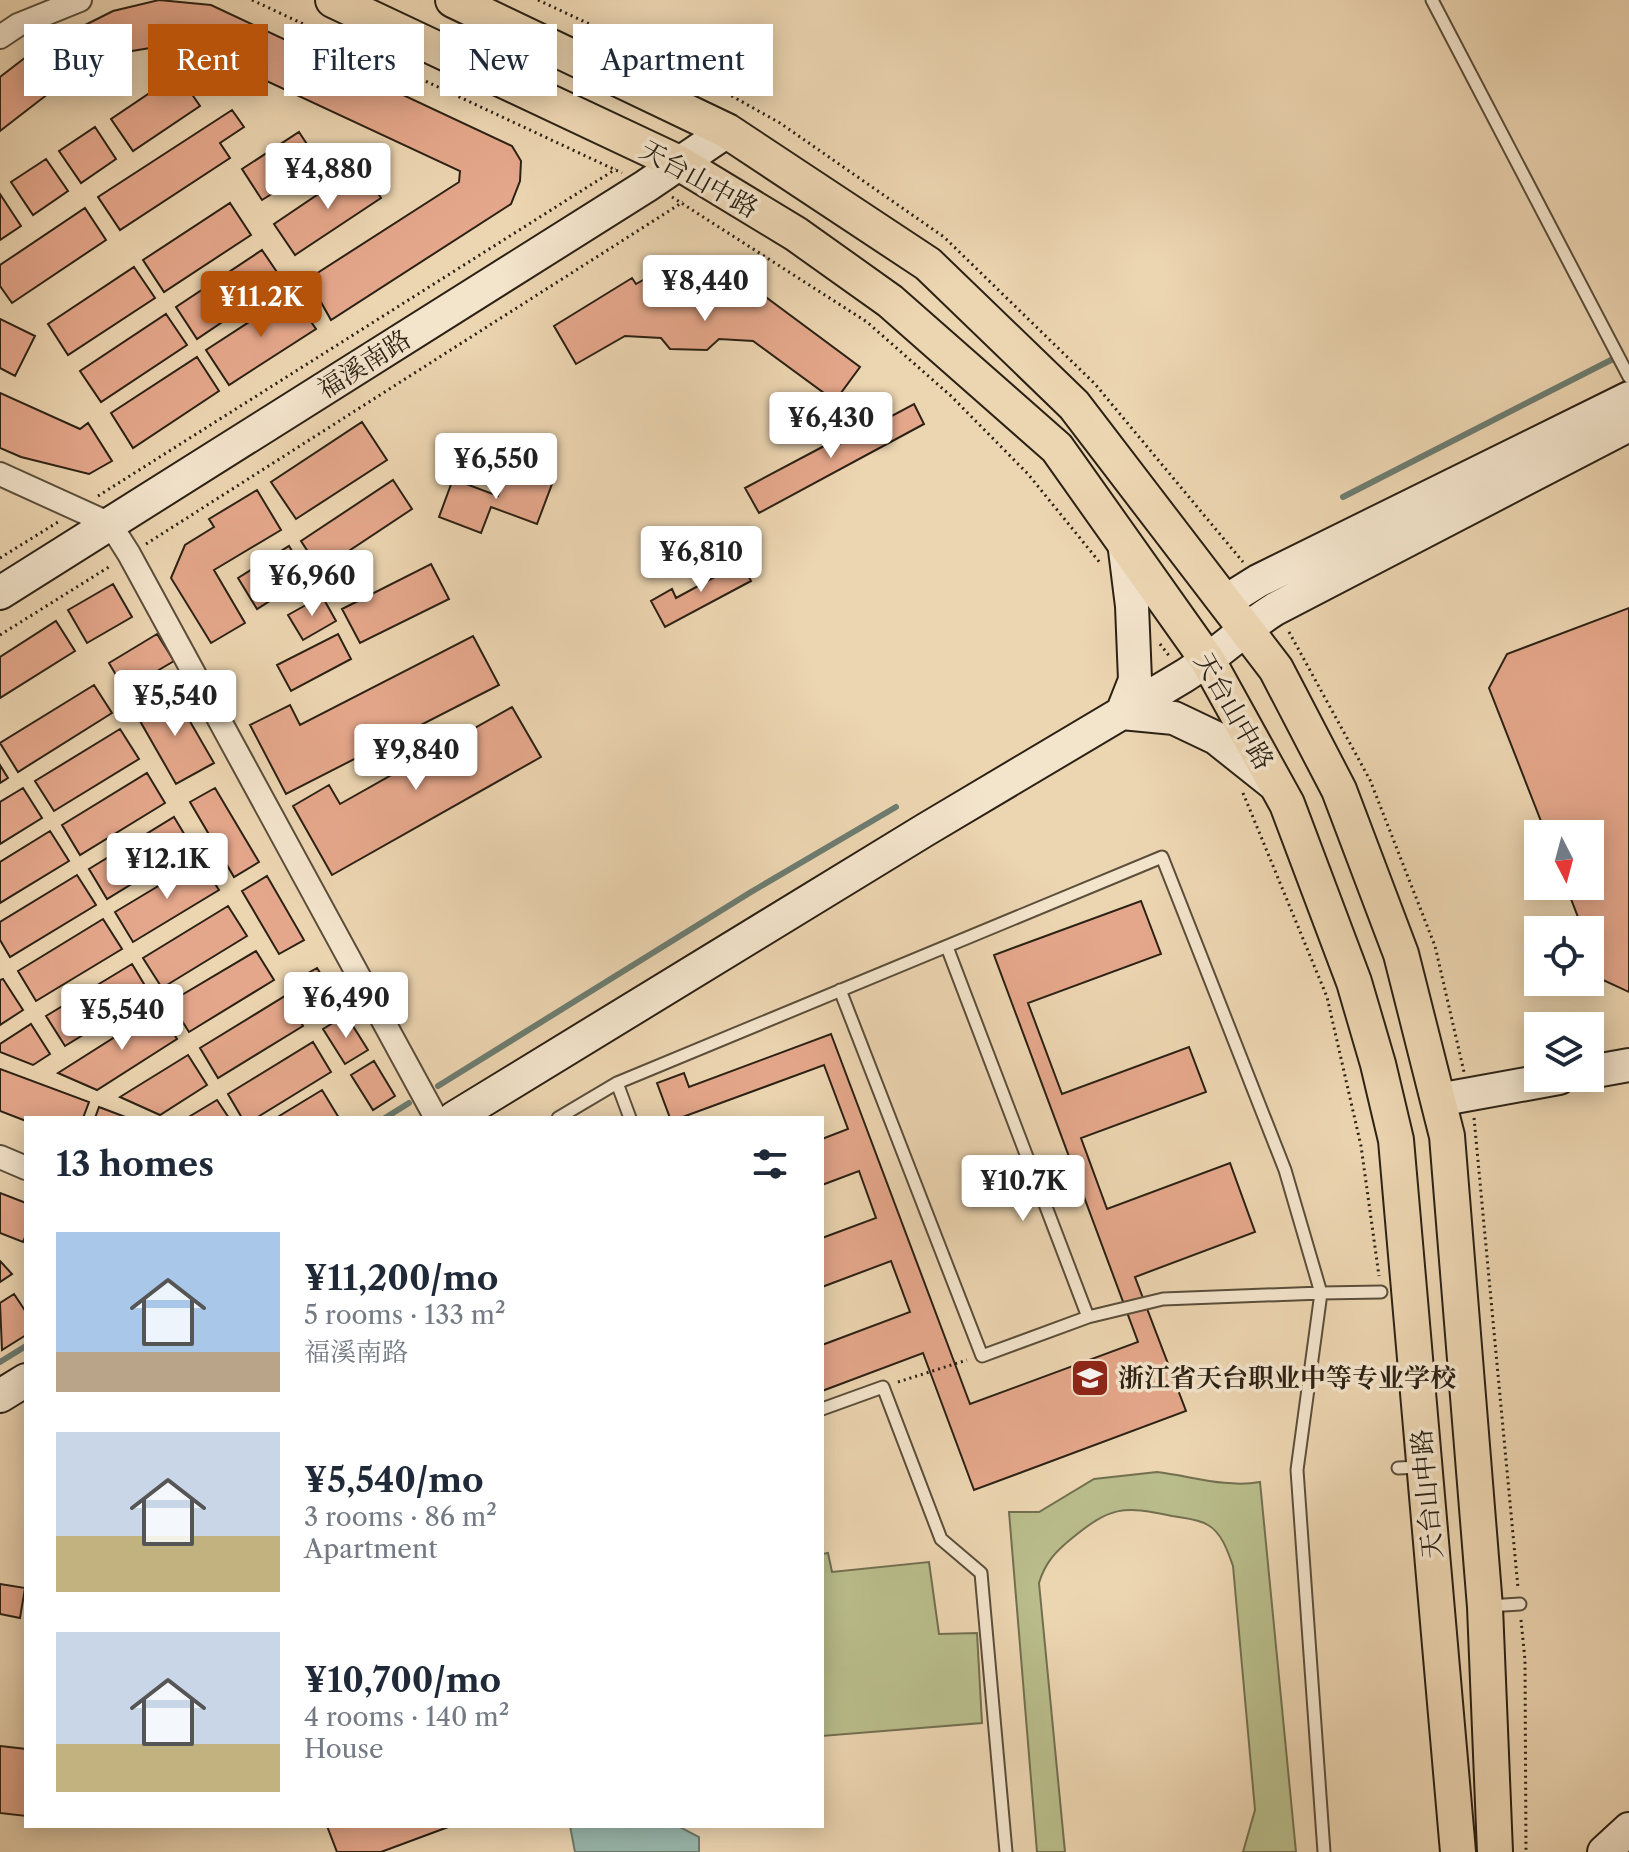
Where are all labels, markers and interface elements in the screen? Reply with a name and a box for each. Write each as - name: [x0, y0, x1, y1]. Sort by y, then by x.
- chip: Buy: [24, 24, 132, 96]
- chip: Rent: [148, 24, 268, 96]
- chip: Filters: [284, 24, 424, 96]
- chip: New: [440, 24, 557, 96]
- chip: Apartment: [573, 24, 773, 96]
- street label: 天台山中路: [634, 133, 764, 225]
- pin: ¥4,880: [263, 143, 393, 211]
- text: ¥4,880: [284, 153, 372, 185]
- pin: ¥8,440: [640, 255, 770, 323]
- text: ¥8,440: [661, 265, 749, 297]
- pin: ¥11.2K: [196, 271, 326, 339]
- text: ¥11.2K: [219, 281, 303, 313]
- street label: 福溪南路: [311, 323, 417, 405]
- pin: ¥6,430: [766, 392, 896, 460]
- text: ¥6,430: [787, 402, 875, 434]
- pin: ¥6,550: [431, 433, 561, 501]
- text: ¥6,550: [453, 443, 539, 475]
- pin: ¥6,810: [636, 526, 766, 594]
- text: ¥6,810: [659, 536, 743, 568]
- pin: ¥6,960: [247, 550, 377, 618]
- text: ¥6,960: [268, 560, 356, 592]
- street label: 天台山中路: [1188, 647, 1280, 775]
- pin: ¥5,540: [110, 670, 240, 738]
- text: ¥5,540: [132, 680, 218, 712]
- pin: ¥9,840: [351, 724, 481, 792]
- text: ¥9,840: [372, 734, 460, 766]
- north arrow: [1524, 820, 1604, 900]
- map controls: [1524, 820, 1604, 1092]
- pin: ¥12.1K: [102, 833, 232, 901]
- text: ¥12.1K: [125, 843, 209, 875]
- button: locate: [1524, 916, 1604, 996]
- pin: ¥6,490: [281, 972, 411, 1040]
- text: ¥6,490: [302, 982, 390, 1014]
- pin: ¥5,540: [57, 984, 187, 1052]
- text: ¥5,540: [79, 994, 165, 1026]
- button: layers: [1524, 1012, 1604, 1092]
- icon: filters: [748, 1142, 792, 1186]
- text: 13 homes: [56, 1143, 214, 1185]
- pin: ¥10.7K: [958, 1155, 1088, 1223]
- text: ¥10.7K: [980, 1165, 1066, 1197]
- text: ¥11,200/mo: [304, 1257, 498, 1299]
- icon: home: [120, 1264, 216, 1360]
- text: 5 rooms · 133 m²: [304, 1299, 506, 1331]
- text: 福溪南路: [304, 1336, 408, 1368]
- school or university icon: 浙江省天台职业中等专业学校: [1069, 1357, 1111, 1399]
- place label: 浙江省天台职业中等专业学校: [1118, 1362, 1456, 1394]
- street label: 天台山中路: [1405, 1428, 1449, 1560]
- text: ¥5,540/mo: [304, 1459, 484, 1501]
- icon: home: [120, 1464, 216, 1560]
- text: 3 rooms · 86 m²: [304, 1501, 497, 1533]
- text: Apartment: [304, 1533, 437, 1565]
- text: ¥10,700/mo: [304, 1659, 501, 1701]
- icon: home: [120, 1664, 216, 1760]
- text: 4 rooms · 140 m²: [304, 1701, 509, 1733]
- text: House: [304, 1733, 384, 1765]

